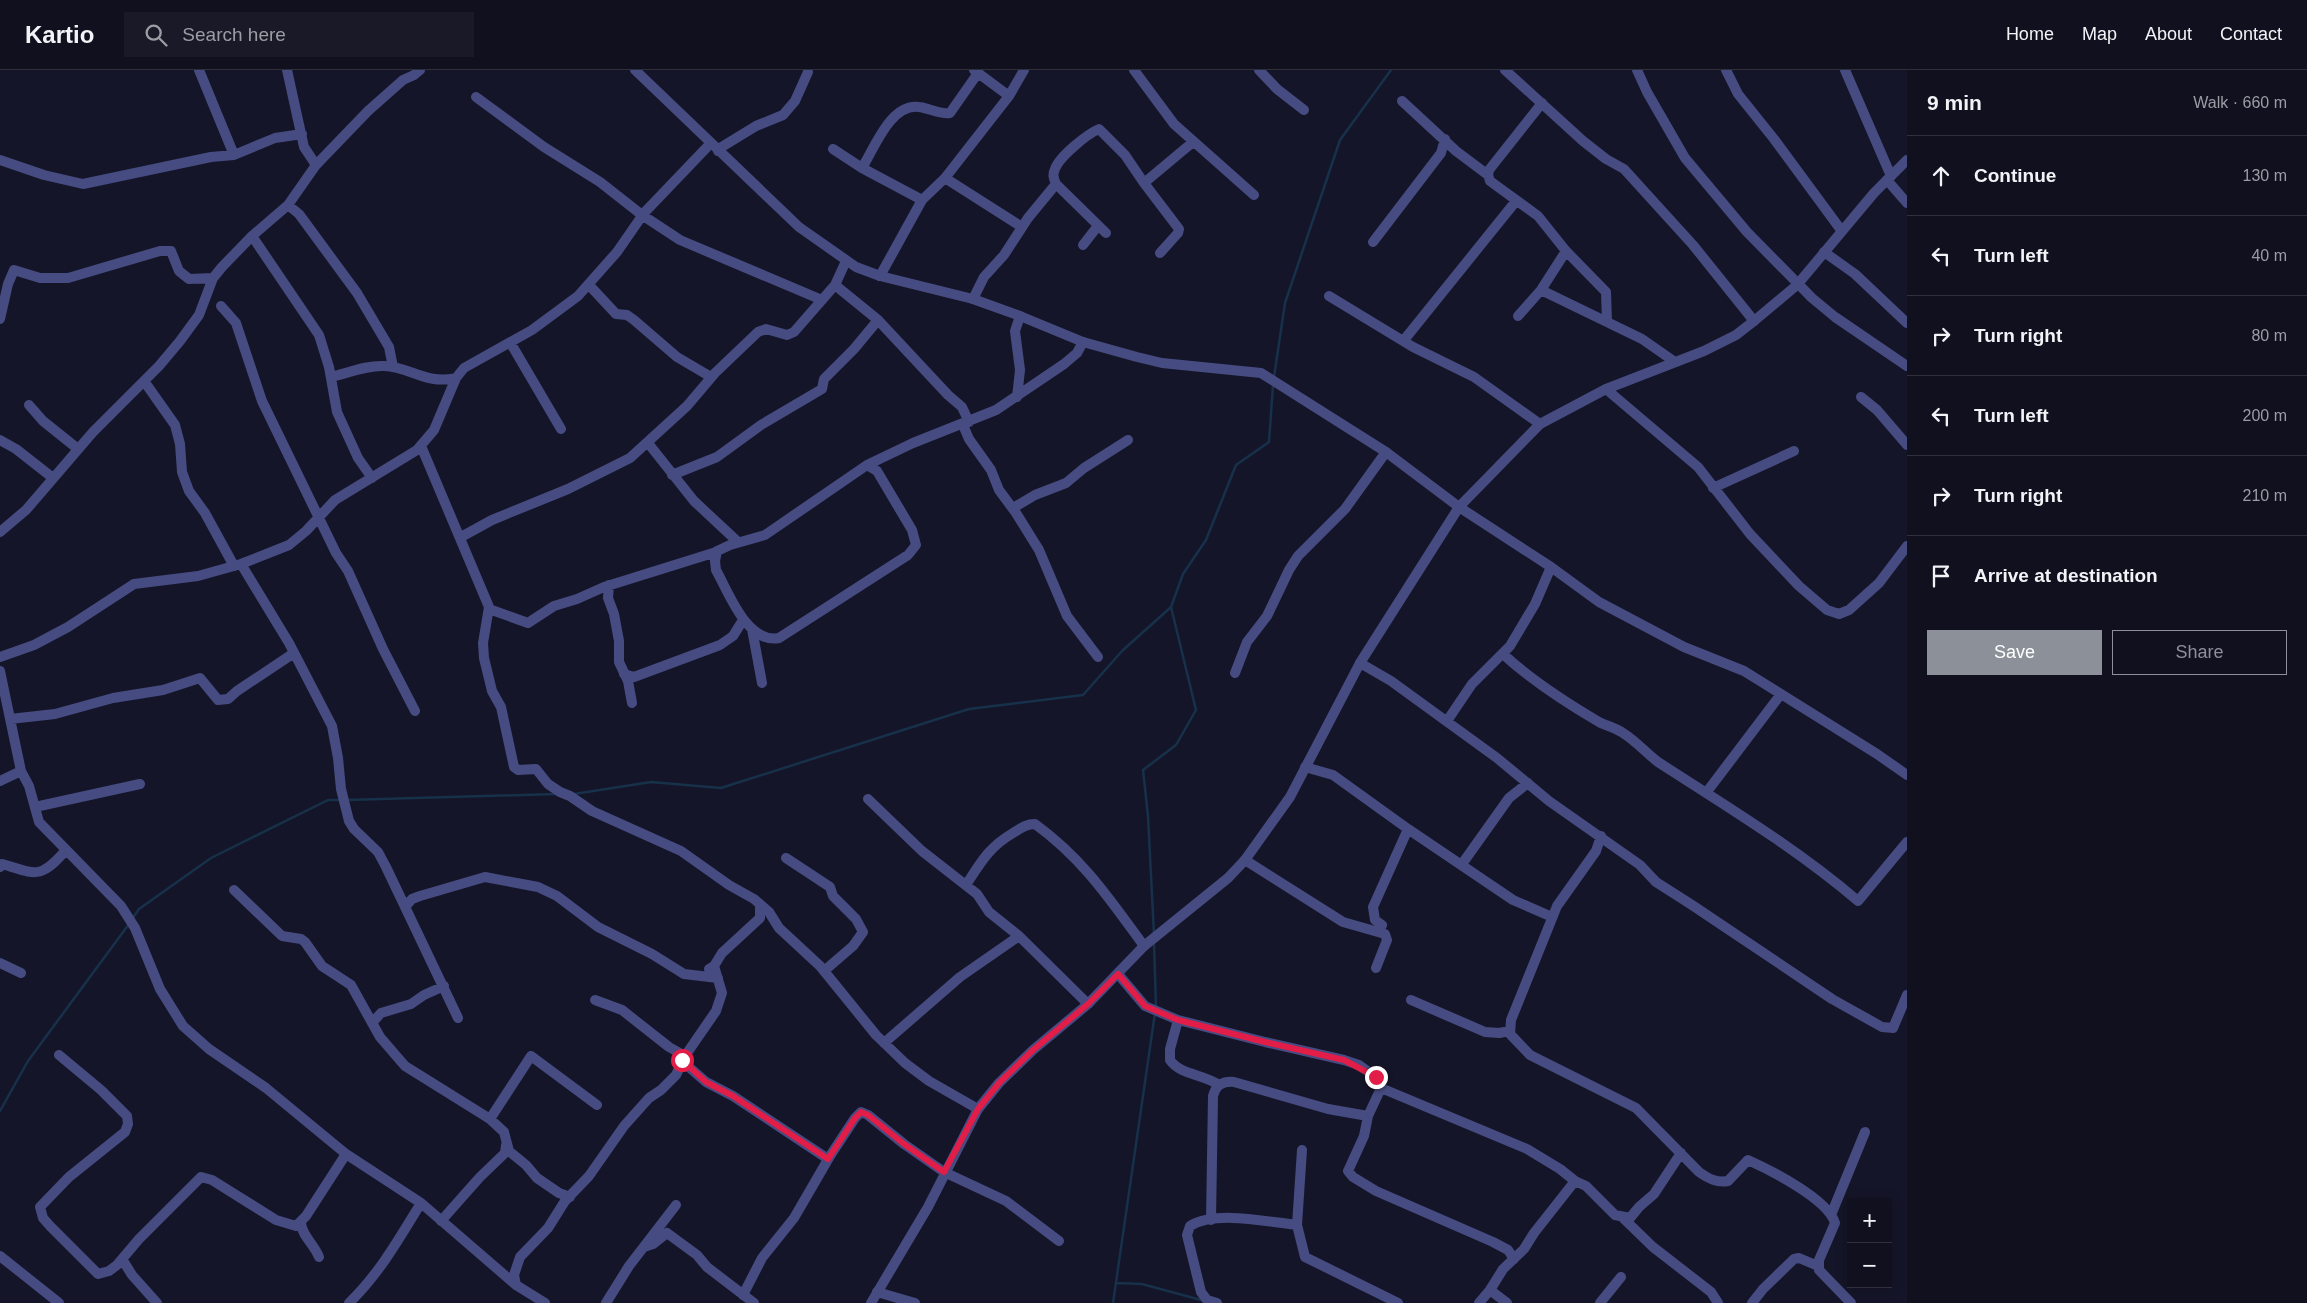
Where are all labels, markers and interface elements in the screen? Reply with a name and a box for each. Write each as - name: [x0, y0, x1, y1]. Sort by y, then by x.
- search box: [124, 12, 474, 57]
- text: Kartio: [25, 21, 94, 48]
- icon: search: [142, 21, 170, 49]
- text: Search here: [182, 24, 286, 45]
- text: Home: [2006, 24, 2054, 44]
- text: Map: [2082, 24, 2117, 44]
- text: About: [2145, 24, 2192, 44]
- text: Contact: [2220, 24, 2282, 44]
- text: 9 min: [1927, 91, 1982, 114]
- text: Walk · 660 m: [2193, 94, 2287, 111]
- icon: ahead: [1927, 162, 1955, 190]
- text: Continue: [1974, 165, 2056, 186]
- text: 130 m: [2243, 167, 2287, 184]
- icon: left: [1927, 242, 1955, 270]
- text: Turn left: [1974, 245, 2049, 266]
- text: 40 m: [2251, 247, 2287, 264]
- icon: right: [1927, 322, 1955, 350]
- text: Turn right: [1974, 325, 2062, 346]
- text: 80 m: [2251, 327, 2287, 344]
- icon: left: [1927, 402, 1955, 430]
- text: Turn left: [1974, 405, 2049, 426]
- text: 200 m: [2243, 407, 2287, 424]
- icon: right: [1927, 482, 1955, 510]
- text: Turn right: [1974, 485, 2062, 506]
- text: 210 m: [2243, 487, 2287, 504]
- icon: arrive: [1927, 562, 1955, 590]
- text: Arrive at destination: [1974, 565, 2158, 586]
- button: Save: [1927, 630, 2102, 675]
- button: Share: [2112, 630, 2287, 675]
- route start: [671, 1049, 694, 1072]
- route end: [1365, 1066, 1388, 1089]
- map controls: [1847, 1198, 1892, 1288]
- button: +: [1847, 1198, 1892, 1243]
- button: −: [1847, 1243, 1892, 1288]

